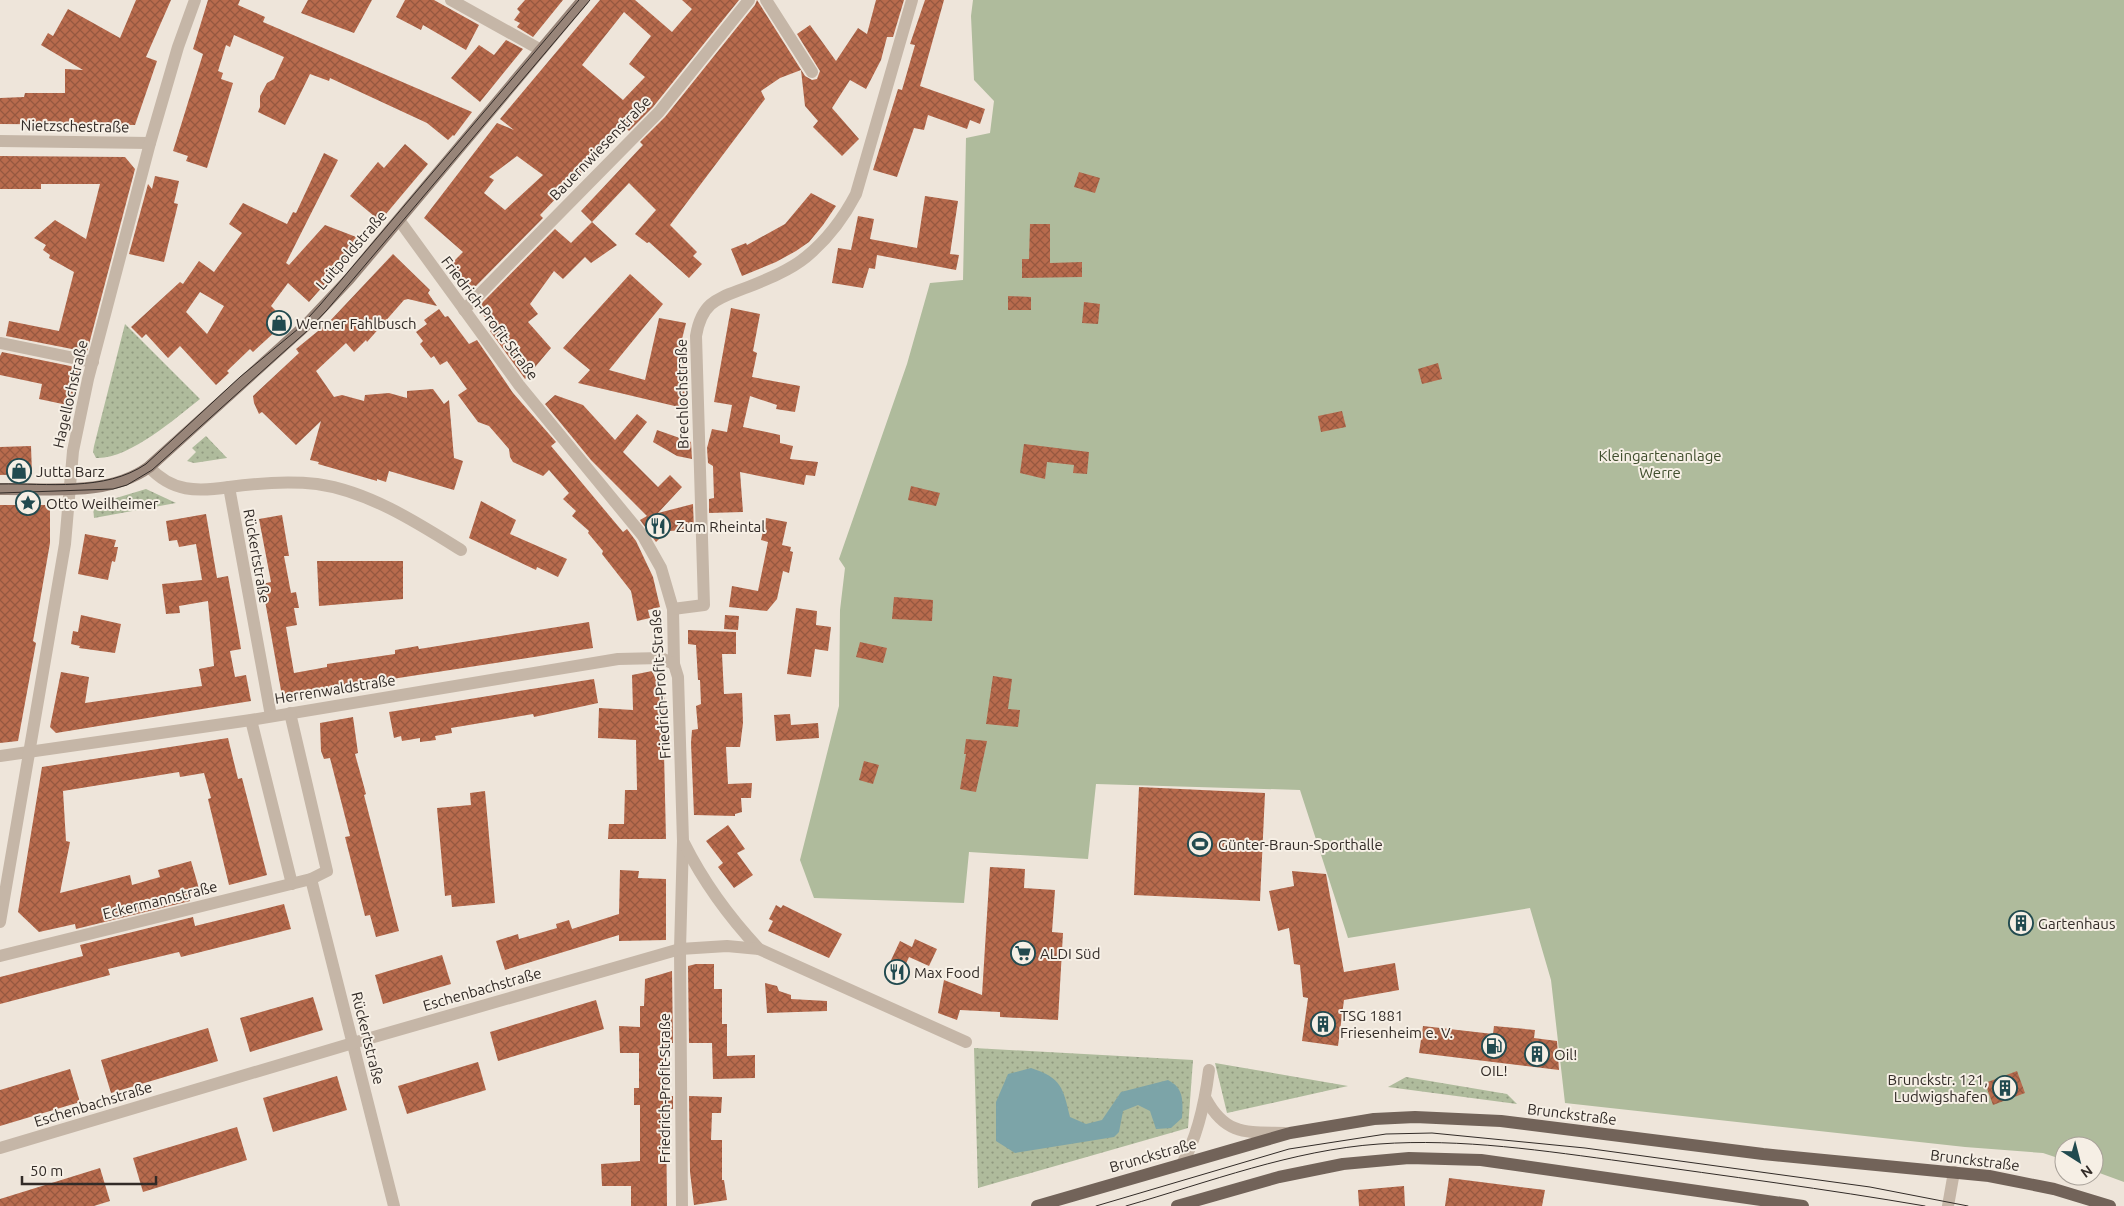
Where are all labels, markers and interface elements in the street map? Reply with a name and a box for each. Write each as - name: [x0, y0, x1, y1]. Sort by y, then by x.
- street label: Bauernwiesenstraße: [546, 92, 654, 204]
- street label: Nietzschestraße: [20, 117, 130, 135]
- street label: Luitpoldstraße: [312, 207, 390, 293]
- street label: Friedrich-Profit-Straße: [438, 253, 542, 383]
- shop icon: Werner Fahlbusch: [266, 310, 292, 336]
- place label: Werner Fahlbusch: [296, 315, 417, 332]
- street label: Hagellochstraße: [49, 338, 91, 450]
- street label: Brechlochstraße: [673, 339, 691, 449]
- park label: Kleingartenanlage Werre: [1598, 447, 1722, 481]
- shop icon: Jutta Barz: [6, 458, 32, 484]
- place label: Jutta Barz: [36, 463, 105, 480]
- place icon: Otto Weilheimer: [15, 490, 41, 516]
- place label: Otto Weilheimer: [46, 495, 159, 512]
- street label: Rückertstraße: [240, 508, 274, 604]
- restaurant icon: Zum Rheintal: [645, 513, 671, 539]
- place label: Zum Rheintal: [676, 518, 765, 535]
- street label: Friedrich-Profit-Straße: [646, 608, 674, 760]
- street label: Herrenwaldstraße: [273, 671, 397, 707]
- sports icon: Günter-Braun-Sporthalle: [1187, 831, 1213, 857]
- place label: Günter-Braun-Sporthalle: [1218, 836, 1383, 853]
- street label: Eckermannstraße: [101, 878, 219, 922]
- building icon: Gartenhaus: [2008, 910, 2034, 936]
- place label: Gartenhaus: [2038, 915, 2115, 932]
- supermarket icon: ALDI Süd: [1010, 940, 1036, 966]
- place label: ALDI Süd: [1040, 945, 1100, 962]
- restaurant icon: Max Food: [884, 959, 910, 985]
- street label: Eschenbachstraße: [421, 964, 543, 1014]
- place label: Max Food: [914, 964, 980, 981]
- street label: Rückertstraße: [348, 990, 388, 1086]
- place label: TSG 1881 Friesenheim e. V.: [1340, 1007, 1453, 1041]
- building icon: TSG 1881 Friesenheim e. V.: [1310, 1011, 1336, 1037]
- street label: Friedrich-Profit-Straße: [656, 1013, 673, 1163]
- fuel station icon: OIL!: [1481, 1033, 1507, 1059]
- building icon: Oil!: [1524, 1041, 1550, 1067]
- place label: Oil!: [1554, 1046, 1577, 1063]
- place label: OIL!: [1480, 1062, 1508, 1079]
- place label: Brunckstr. 121, Ludwigshafen: [1888, 1071, 1988, 1105]
- building icon: Brunckstr. 121, Ludwigshafen: [1992, 1075, 2018, 1101]
- street label: Eschenbachstraße: [32, 1078, 154, 1130]
- street label: Brunckstraße: [1526, 1100, 1618, 1128]
- street label: Brunckstraße: [1107, 1134, 1199, 1176]
- north arrow: [2054, 1136, 2104, 1186]
- street label: Brunckstraße: [1929, 1146, 2021, 1174]
- scale bar: [22, 1154, 156, 1186]
- text: 50 m: [30, 1162, 63, 1179]
- text: N: [2078, 1162, 2096, 1181]

